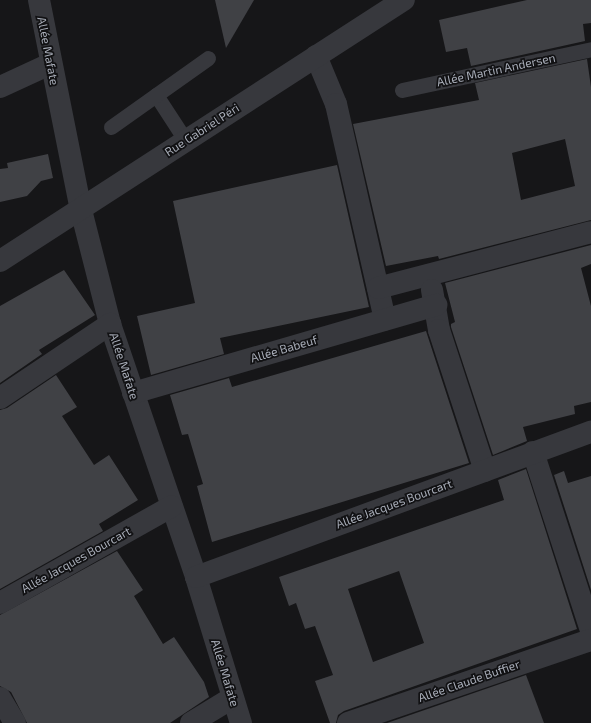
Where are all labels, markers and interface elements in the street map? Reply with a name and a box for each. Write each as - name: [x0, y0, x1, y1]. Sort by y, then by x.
- street label: Allée Mafate: [34, 16, 62, 86]
- street label: Allée Martin Andersen: [435, 50, 557, 90]
- street label: Rue Gabriel Péri: [162, 101, 242, 159]
- street label: Allée Mafate: [106, 331, 142, 401]
- street label: Allée Babeuf: [249, 333, 319, 365]
- street label: Allée Jacques Bourcart: [334, 476, 454, 532]
- street label: Allée Jacques Bourcart: [19, 524, 133, 596]
- street label: Allée Mafate: [208, 638, 242, 708]
- street label: Allée Claude Buffier: [416, 657, 522, 705]

